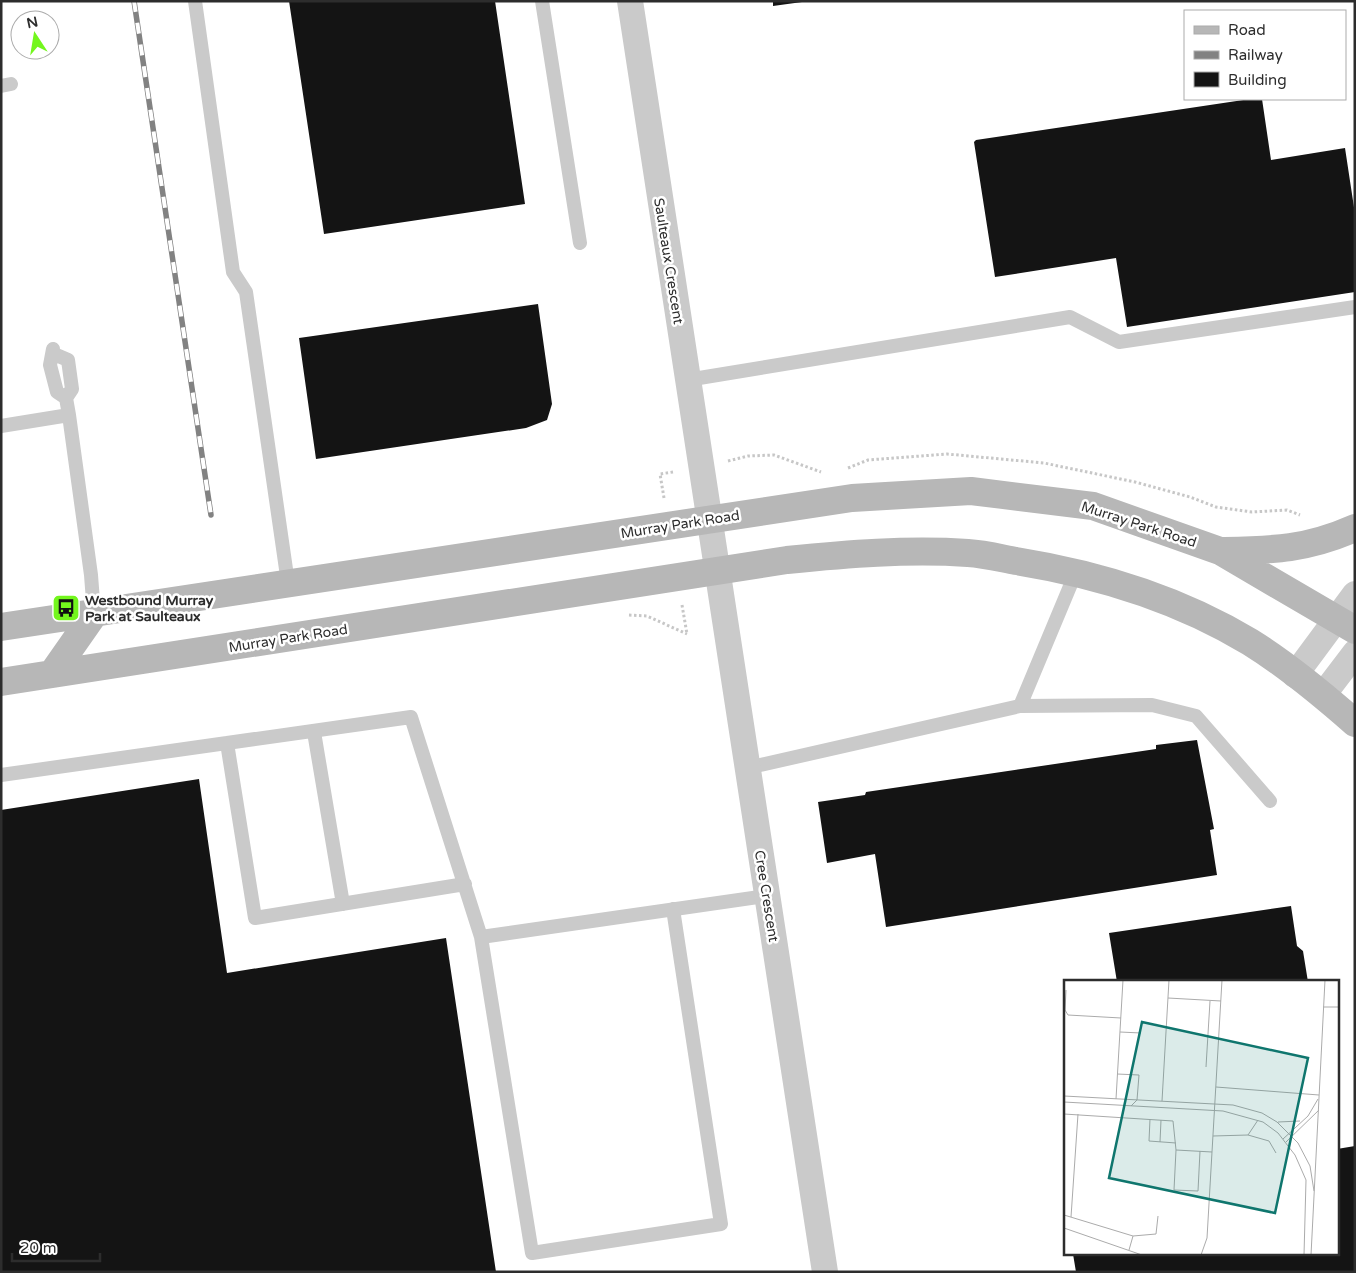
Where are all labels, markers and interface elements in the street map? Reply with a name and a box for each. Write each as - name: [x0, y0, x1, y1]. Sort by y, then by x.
- north arrow: [10, 10, 60, 60]
- legend: [1184, 10, 1346, 100]
- text: N: [25, 13, 40, 32]
- text: Road: [1228, 21, 1266, 39]
- text: Railway: [1228, 46, 1283, 64]
- text: Building: [1228, 71, 1287, 89]
- street label: Saulteaux Crescent: [650, 197, 687, 326]
- street label: Murray Park Road: [1079, 498, 1199, 551]
- street label: Murray Park Road: [619, 507, 741, 542]
- place label: Westbound Murray Park at Saulteaux: [85, 592, 214, 625]
- bus stop icon: Westbound Murray Park at Saulteaux: [51, 593, 81, 623]
- street label: Murray Park Road: [227, 621, 349, 656]
- street label: Cree Crescent: [751, 849, 782, 944]
- inset map: [1064, 980, 1338, 1256]
- scale bar: [12, 1230, 100, 1262]
- text: 20 m: [20, 1239, 57, 1257]

